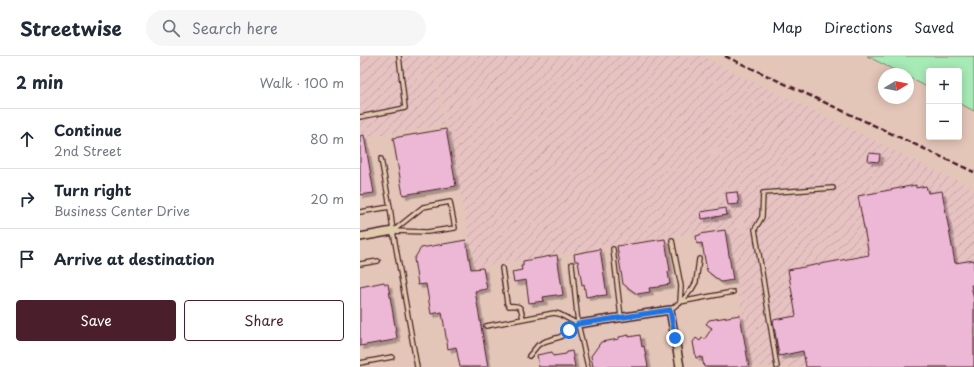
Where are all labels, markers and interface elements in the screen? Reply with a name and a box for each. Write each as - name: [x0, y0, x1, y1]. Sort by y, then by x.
- search box: [146, 10, 426, 46]
- text: Streetwise: [20, 14, 122, 42]
- text: Search here: [192, 16, 278, 39]
- icon: search: [160, 17, 182, 39]
- text: Map: [772, 17, 802, 38]
- text: Directions: [824, 17, 892, 38]
- text: Saved: [914, 17, 954, 38]
- north arrow: [878, 68, 914, 104]
- map controls: [926, 68, 962, 140]
- button: +: [926, 68, 962, 104]
- text: 2 min: [16, 69, 63, 95]
- text: Walk · 100 m: [260, 73, 344, 92]
- button: −: [926, 104, 962, 140]
- text: Continue: [54, 118, 122, 141]
- icon: ahead: [16, 128, 38, 150]
- text: 80 m: [310, 129, 344, 148]
- text: 2nd Street: [54, 141, 122, 160]
- text: Turn right: [54, 178, 131, 201]
- icon: right: [16, 188, 38, 210]
- text: 20 m: [310, 189, 344, 208]
- text: Business Center Drive: [54, 201, 190, 220]
- text: Arrive at destination: [54, 247, 215, 270]
- icon: arrive: [16, 248, 38, 270]
- button: Save: [16, 300, 176, 341]
- button: Share: [184, 300, 344, 341]
- route start: [560, 321, 578, 339]
- route end: [666, 329, 684, 347]

